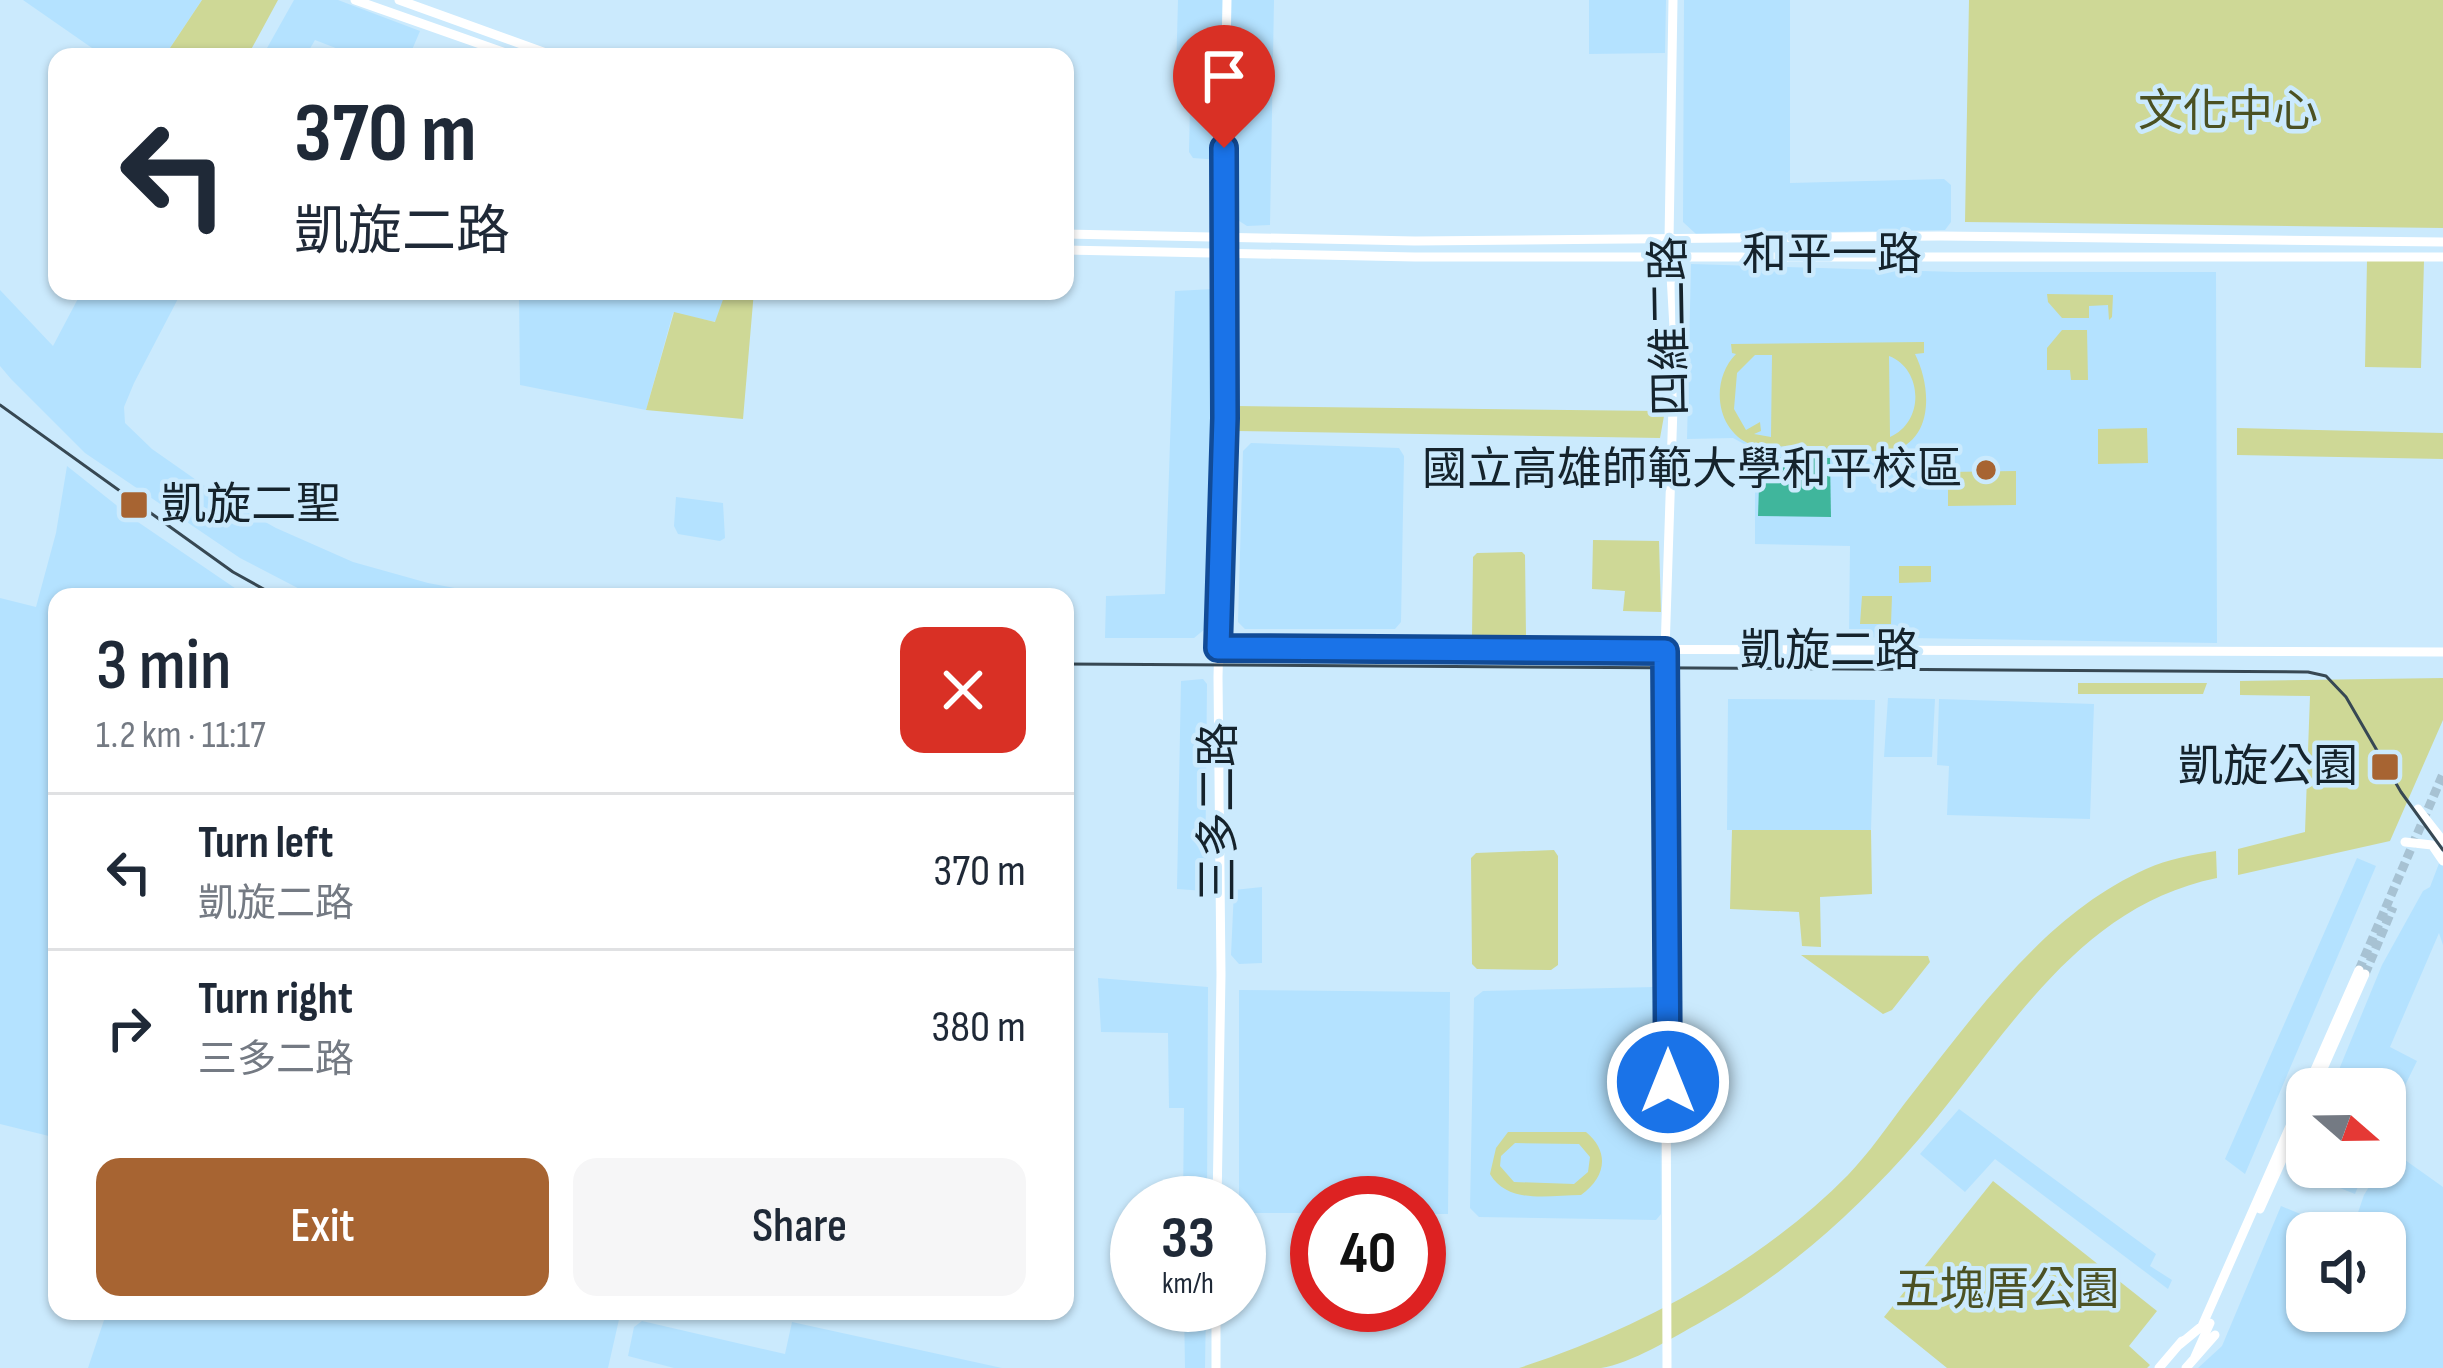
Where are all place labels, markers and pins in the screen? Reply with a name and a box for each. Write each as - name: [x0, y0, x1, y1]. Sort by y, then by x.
- pin: [1173, 25, 1275, 148]
- place label: 國立高雄師範大學和平校區: [1422, 443, 1962, 498]
- marker: 國立高雄師範大學和平校區: [1973, 457, 1999, 483]
- place label: 凱旋二聖: [161, 478, 341, 533]
- marker: 凱旋二聖: [118, 489, 150, 521]
- place label: 凱旋公園: [2178, 740, 2358, 795]
- marker: 凱旋公園: [2369, 751, 2401, 783]

